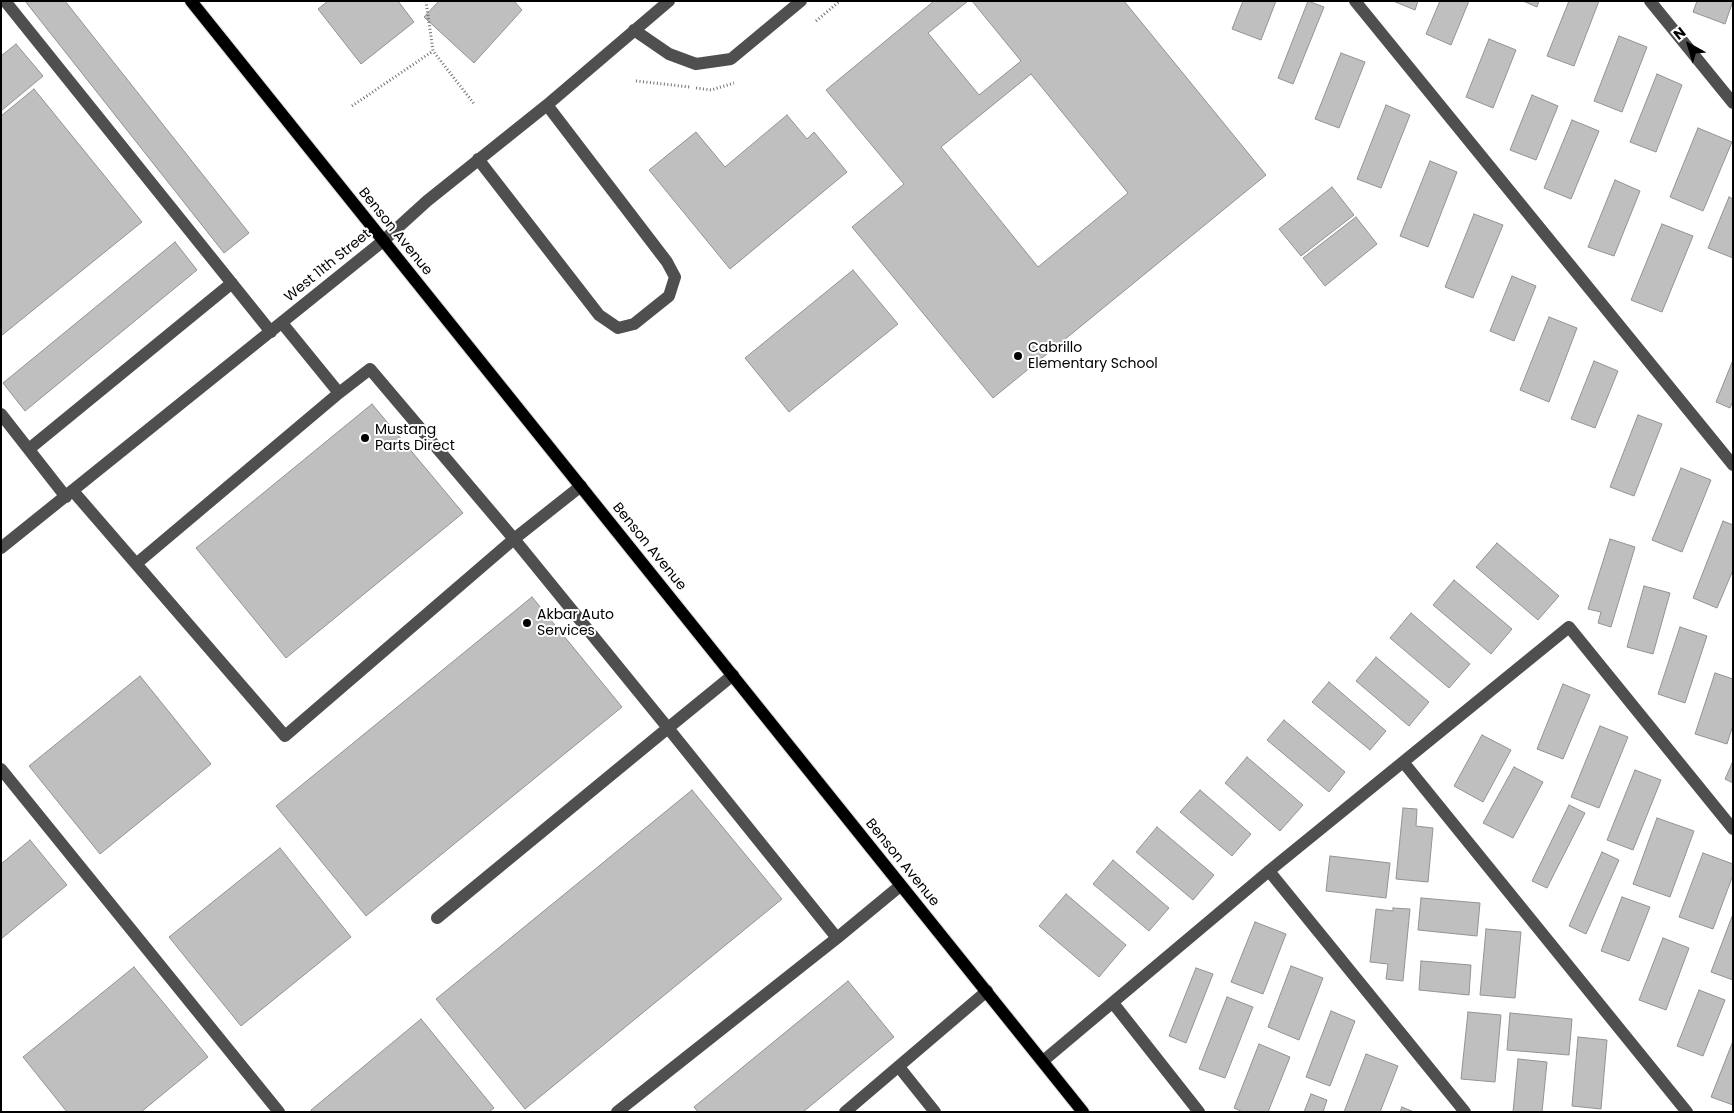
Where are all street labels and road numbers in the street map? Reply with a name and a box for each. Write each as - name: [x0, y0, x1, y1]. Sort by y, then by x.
- street label: Benson Avenue: [355, 185, 435, 279]
- street label: West 11th Street: [281, 226, 375, 306]
- street label: Benson Avenue: [609, 500, 689, 594]
- street label: Benson Avenue: [862, 816, 942, 910]

